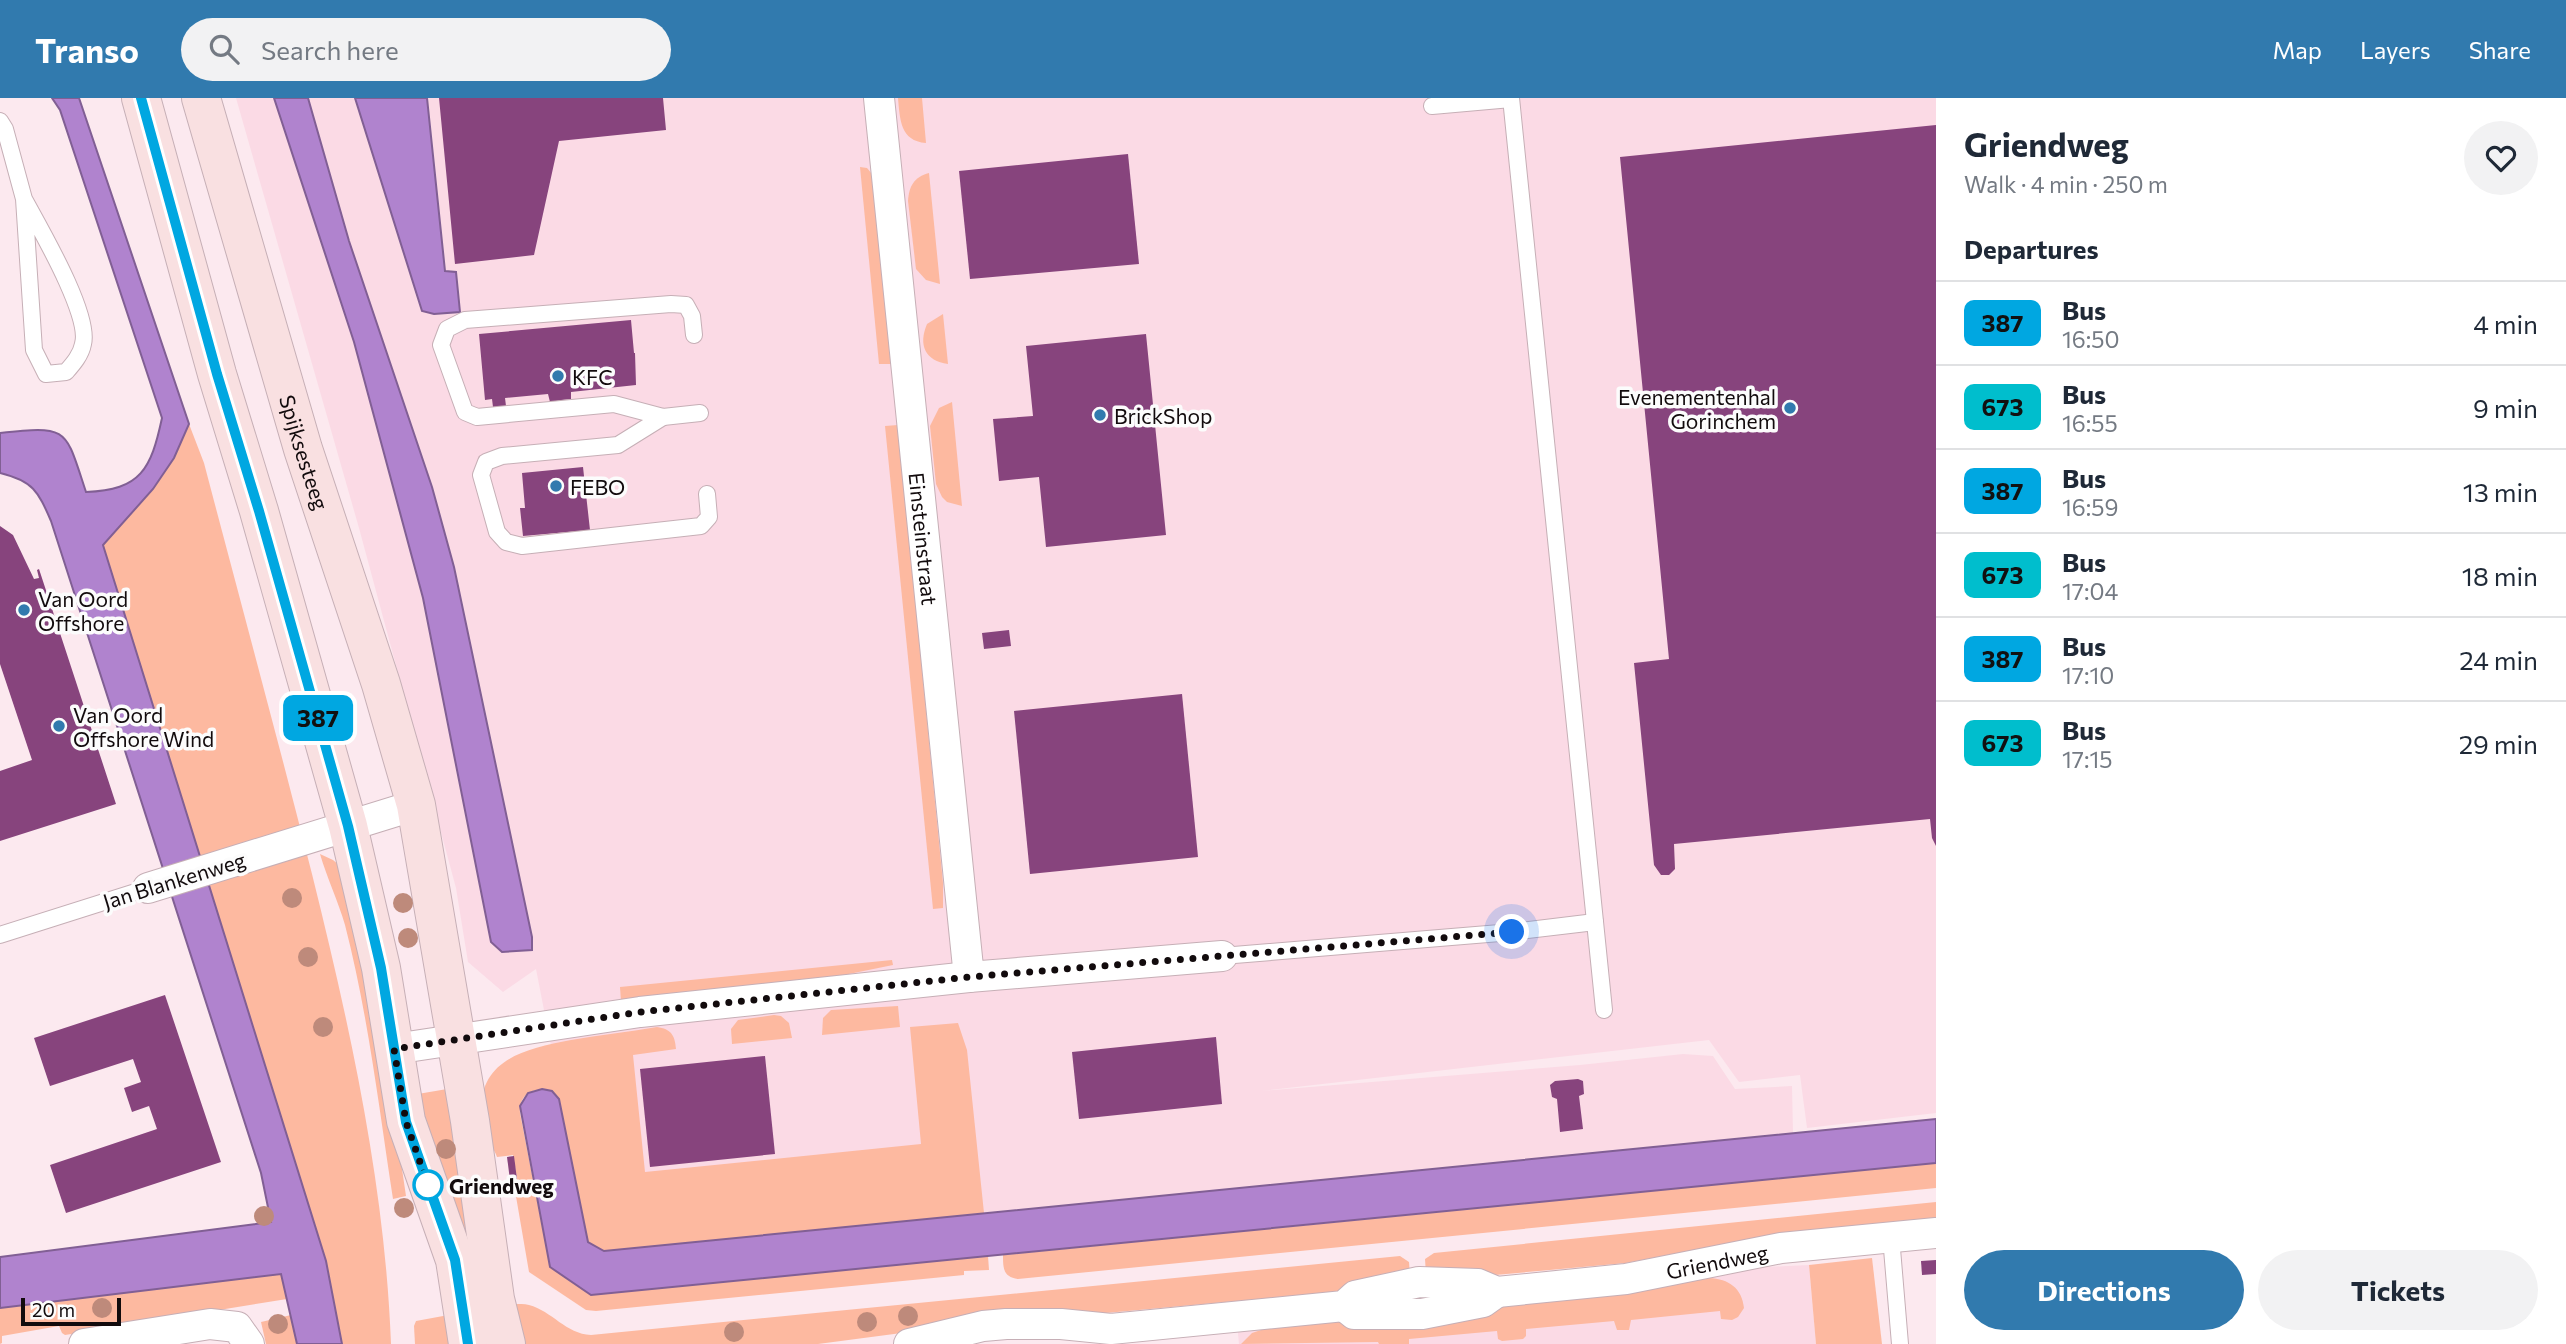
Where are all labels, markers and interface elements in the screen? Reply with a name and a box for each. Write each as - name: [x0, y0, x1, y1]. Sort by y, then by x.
- search box: [181, 18, 671, 81]
- text: Transo: [35, 29, 139, 70]
- icon: search: [205, 30, 243, 68]
- text: Search here: [261, 34, 399, 65]
- text: Map: [2273, 35, 2322, 64]
- text: Layers: [2360, 35, 2431, 64]
- text: Share: [2469, 35, 2531, 64]
- button: heart: [2464, 121, 2538, 195]
- text: Griendweg: [1964, 123, 2129, 164]
- text: Walk · 4 min · 250 m: [1964, 170, 2168, 198]
- text: Departures: [1964, 233, 2099, 264]
- text: Bus: [2062, 294, 2106, 325]
- text: 387: [1982, 308, 2023, 337]
- text: 4 min: [2473, 308, 2538, 339]
- text: 16:50: [2062, 325, 2119, 353]
- place label: KFC: [572, 364, 613, 389]
- marker: KFC: [550, 368, 566, 384]
- text: Bus: [2062, 378, 2106, 409]
- place label: Evenementenhal Gorinchem: [1618, 384, 1776, 433]
- street label: Spijksesteeg: [275, 392, 335, 513]
- text: 673: [1982, 392, 2023, 421]
- text: 9 min: [2473, 392, 2538, 423]
- marker: Evenementenhal Gorinchem: [1782, 400, 1798, 416]
- place label: BrickShop: [1114, 403, 1212, 428]
- marker: BrickShop: [1092, 407, 1108, 423]
- text: 16:55: [2062, 409, 2118, 437]
- text: Bus: [2062, 462, 2106, 493]
- street label: Einsteinstraat: [905, 471, 943, 606]
- place label: FEBO: [570, 474, 625, 499]
- text: 387: [1982, 476, 2023, 505]
- text: 13 min: [2463, 476, 2538, 507]
- marker: FEBO: [548, 478, 564, 494]
- text: 16:59: [2062, 493, 2118, 521]
- text: Bus: [2062, 546, 2106, 577]
- text: 673: [1982, 560, 2023, 589]
- text: 18 min: [2462, 560, 2538, 591]
- text: 17:04: [2062, 577, 2118, 605]
- place label: Van Oord Offshore: [38, 586, 128, 635]
- marker: Van Oord Offshore: [16, 602, 32, 618]
- text: Bus: [2062, 630, 2106, 661]
- text: 387: [1982, 644, 2023, 673]
- text: 24 min: [2459, 644, 2538, 675]
- text: 17:10: [2062, 661, 2114, 689]
- line badge: 387: [278, 695, 358, 741]
- place label: Van Oord Offshore Wind: [73, 702, 214, 751]
- text: 387: [297, 703, 339, 732]
- text: Bus: [2062, 714, 2106, 745]
- marker: Van Oord Offshore Wind: [51, 718, 67, 734]
- text: 673: [1982, 728, 2023, 757]
- text: 29 min: [2459, 728, 2538, 759]
- text: 17:15: [2062, 745, 2112, 773]
- street label: Jan Blankenweg: [100, 846, 248, 914]
- your location: [1494, 914, 1529, 949]
- marker: Griendweg: [413, 1170, 443, 1200]
- place label: Griendweg: [449, 1173, 554, 1198]
- street label: Griendweg: [1664, 1238, 1770, 1283]
- button: Directions: [1964, 1250, 2244, 1330]
- button: Tickets: [2258, 1250, 2538, 1330]
- scale bar: [21, 1295, 121, 1327]
- text: 20 m: [32, 1298, 75, 1321]

